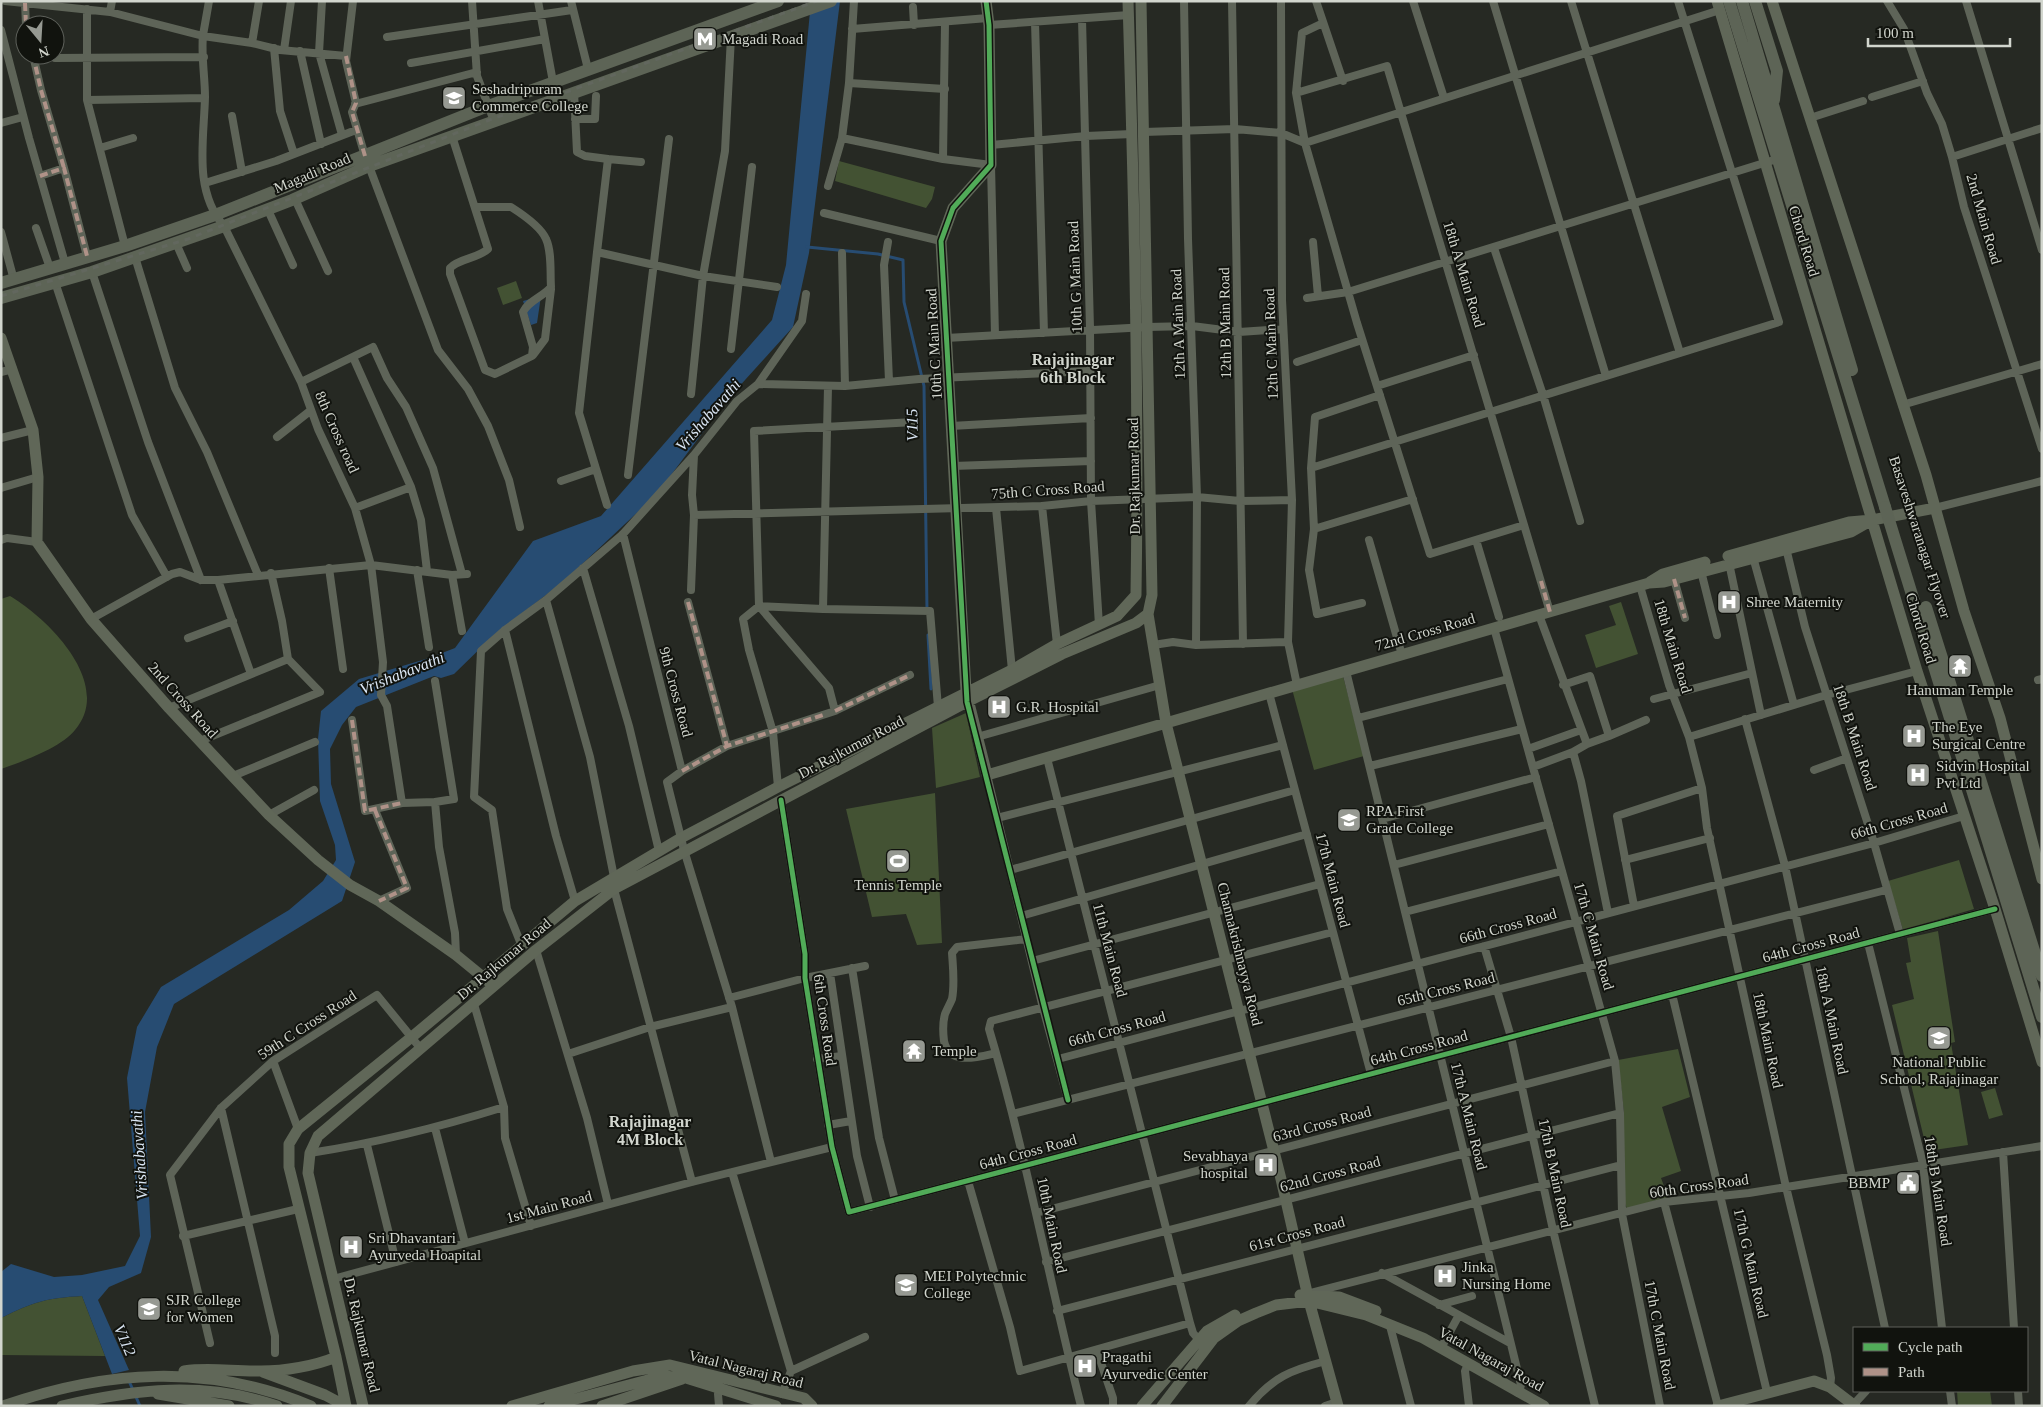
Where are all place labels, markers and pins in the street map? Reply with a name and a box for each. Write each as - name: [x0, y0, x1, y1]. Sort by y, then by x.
- metro station icon: Magadi Road: [692, 26, 718, 52]
- place label: Magadi Road: [722, 31, 804, 47]
- place label: Seshadripuram Commerce College: [472, 81, 589, 114]
- school or university icon: Seshadripuram Commerce College: [441, 85, 467, 111]
- hospital icon: Shree Maternity: [1716, 589, 1742, 615]
- place label: Shree Maternity: [1746, 594, 1844, 610]
- temple icon: Hanuman Temple: [1947, 653, 1973, 679]
- place label: Hanuman Temple: [1907, 682, 2014, 698]
- hospital icon: G.R. Hospital: [986, 694, 1012, 720]
- place label: G.R. Hospital: [1016, 699, 1099, 715]
- place label: The Eye Surgical Centre: [1932, 719, 2026, 752]
- hospital icon: The Eye Surgical Centre: [1901, 723, 1927, 749]
- place label: Sidvin Hospital Pvt Ltd: [1936, 758, 2030, 791]
- hospital icon: Sidvin Hospital Pvt Ltd: [1905, 762, 1931, 788]
- place label: RPA First Grade College: [1366, 803, 1453, 836]
- school or university icon: RPA First Grade College: [1336, 807, 1362, 833]
- sports icon: Tennis Temple: [885, 848, 911, 874]
- place label: Tennis Temple: [854, 877, 942, 893]
- school or university icon: National Public School, Rajajinagar: [1926, 1025, 1952, 1051]
- temple icon: Temple: [901, 1038, 927, 1064]
- place label: Temple: [932, 1043, 977, 1059]
- place label: National Public School, Rajajinagar: [1880, 1054, 1998, 1087]
- place label: Sevabhaya hospital: [1183, 1148, 1248, 1181]
- hospital icon: Sevabhaya hospital: [1253, 1152, 1279, 1178]
- public building icon: BBMP: [1895, 1170, 1921, 1196]
- place label: BBMP: [1848, 1175, 1890, 1191]
- place label: Sri Dhavantari Ayurveda Hoapital: [368, 1230, 481, 1263]
- hospital icon: Sri Dhavantari Ayurveda Hoapital: [338, 1234, 364, 1260]
- place label: Jinka Nursing Home: [1462, 1259, 1551, 1292]
- hospital icon: Jinka Nursing Home: [1432, 1263, 1458, 1289]
- place label: MEI Polytechnic College: [924, 1268, 1026, 1301]
- school or university icon: MEI Polytechnic College: [893, 1272, 919, 1298]
- place label: SJR College for Women: [166, 1292, 241, 1325]
- school or university icon: SJR College for Women: [136, 1296, 162, 1322]
- place label: Pragathi Ayurvedic Center: [1102, 1349, 1208, 1382]
- hospital icon: Pragathi Ayurvedic Center: [1072, 1353, 1098, 1379]

